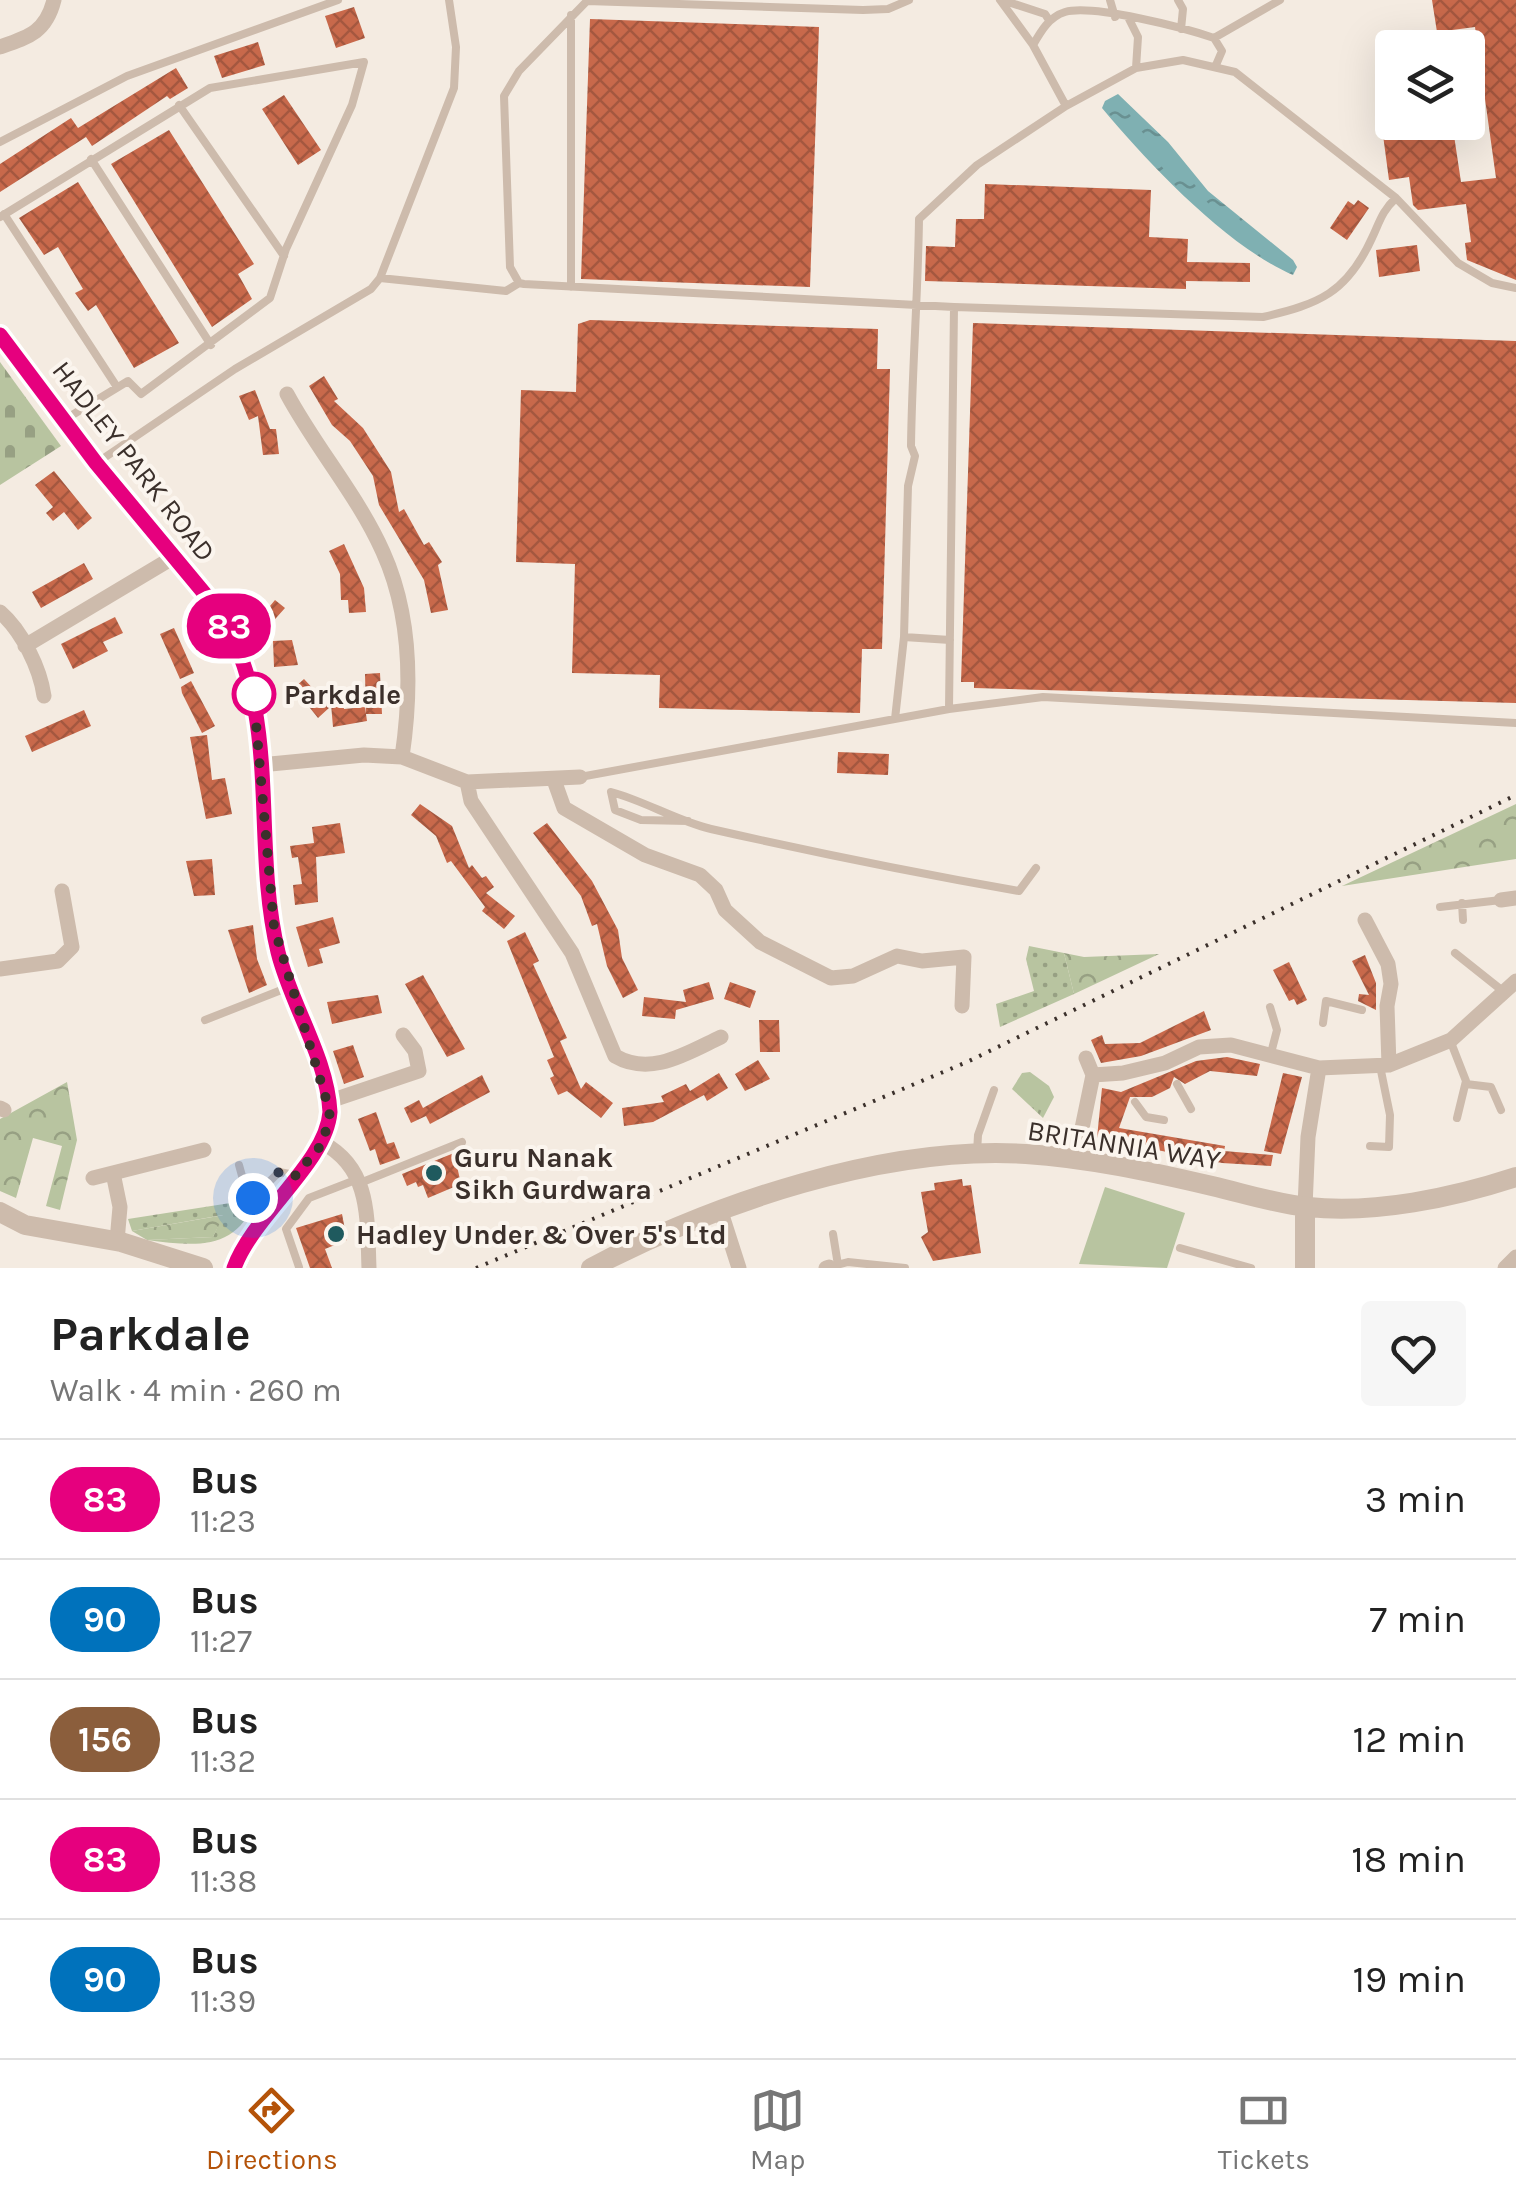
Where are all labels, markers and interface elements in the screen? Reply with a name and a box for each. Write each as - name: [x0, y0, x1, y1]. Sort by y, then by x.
- map controls: [1375, 30, 1485, 140]
- button: layers: [1375, 30, 1485, 140]
- street label: HADLEY PARK ROAD: [46, 354, 222, 568]
- line badge: 83: [184, 594, 274, 658]
- text: 83: [207, 606, 251, 647]
- marker: Parkdale: [233, 673, 275, 715]
- place label: Parkdale: [284, 678, 401, 711]
- street label: BRITANNIA WAY: [1025, 1113, 1224, 1177]
- place label: Guru Nanak Sikh Gurdwara: [454, 1141, 652, 1206]
- marker: Guru Nanak Sikh Gurdwara: [423, 1162, 445, 1184]
- your location: [228, 1173, 278, 1223]
- place label: Hadley Under & Over 5's Ltd: [356, 1218, 727, 1251]
- marker: Hadley Under & Over 5's Ltd: [325, 1223, 347, 1245]
- button: heart: [1361, 1301, 1466, 1406]
- text: Parkdale: [50, 1306, 251, 1362]
- text: Walk · 4 min · 260 m: [50, 1372, 342, 1409]
- text: Bus: [190, 1458, 259, 1503]
- text: 3 min: [1365, 1477, 1466, 1522]
- text: 83: [83, 1479, 127, 1520]
- text: 11:23: [190, 1503, 256, 1540]
- text: Bus: [190, 1578, 259, 1623]
- text: 7 min: [1369, 1597, 1466, 1642]
- text: 90: [83, 1599, 127, 1640]
- text: 11:27: [190, 1623, 252, 1660]
- text: Bus: [190, 1698, 259, 1743]
- text: 12 min: [1353, 1717, 1466, 1762]
- text: 156: [78, 1719, 132, 1760]
- text: 11:32: [190, 1743, 256, 1780]
- text: Bus: [190, 1818, 259, 1863]
- text: 18 min: [1351, 1837, 1466, 1882]
- text: 83: [83, 1839, 127, 1880]
- text: 11:38: [190, 1863, 257, 1900]
- text: Bus: [190, 1938, 259, 1983]
- text: 19 min: [1353, 1957, 1466, 2002]
- text: 90: [83, 1959, 127, 2000]
- text: 11:39: [190, 1983, 256, 2020]
- tab: Directions: [206, 2083, 338, 2176]
- tab: Map: [750, 2083, 805, 2176]
- tab: Tickets: [1218, 2083, 1310, 2176]

